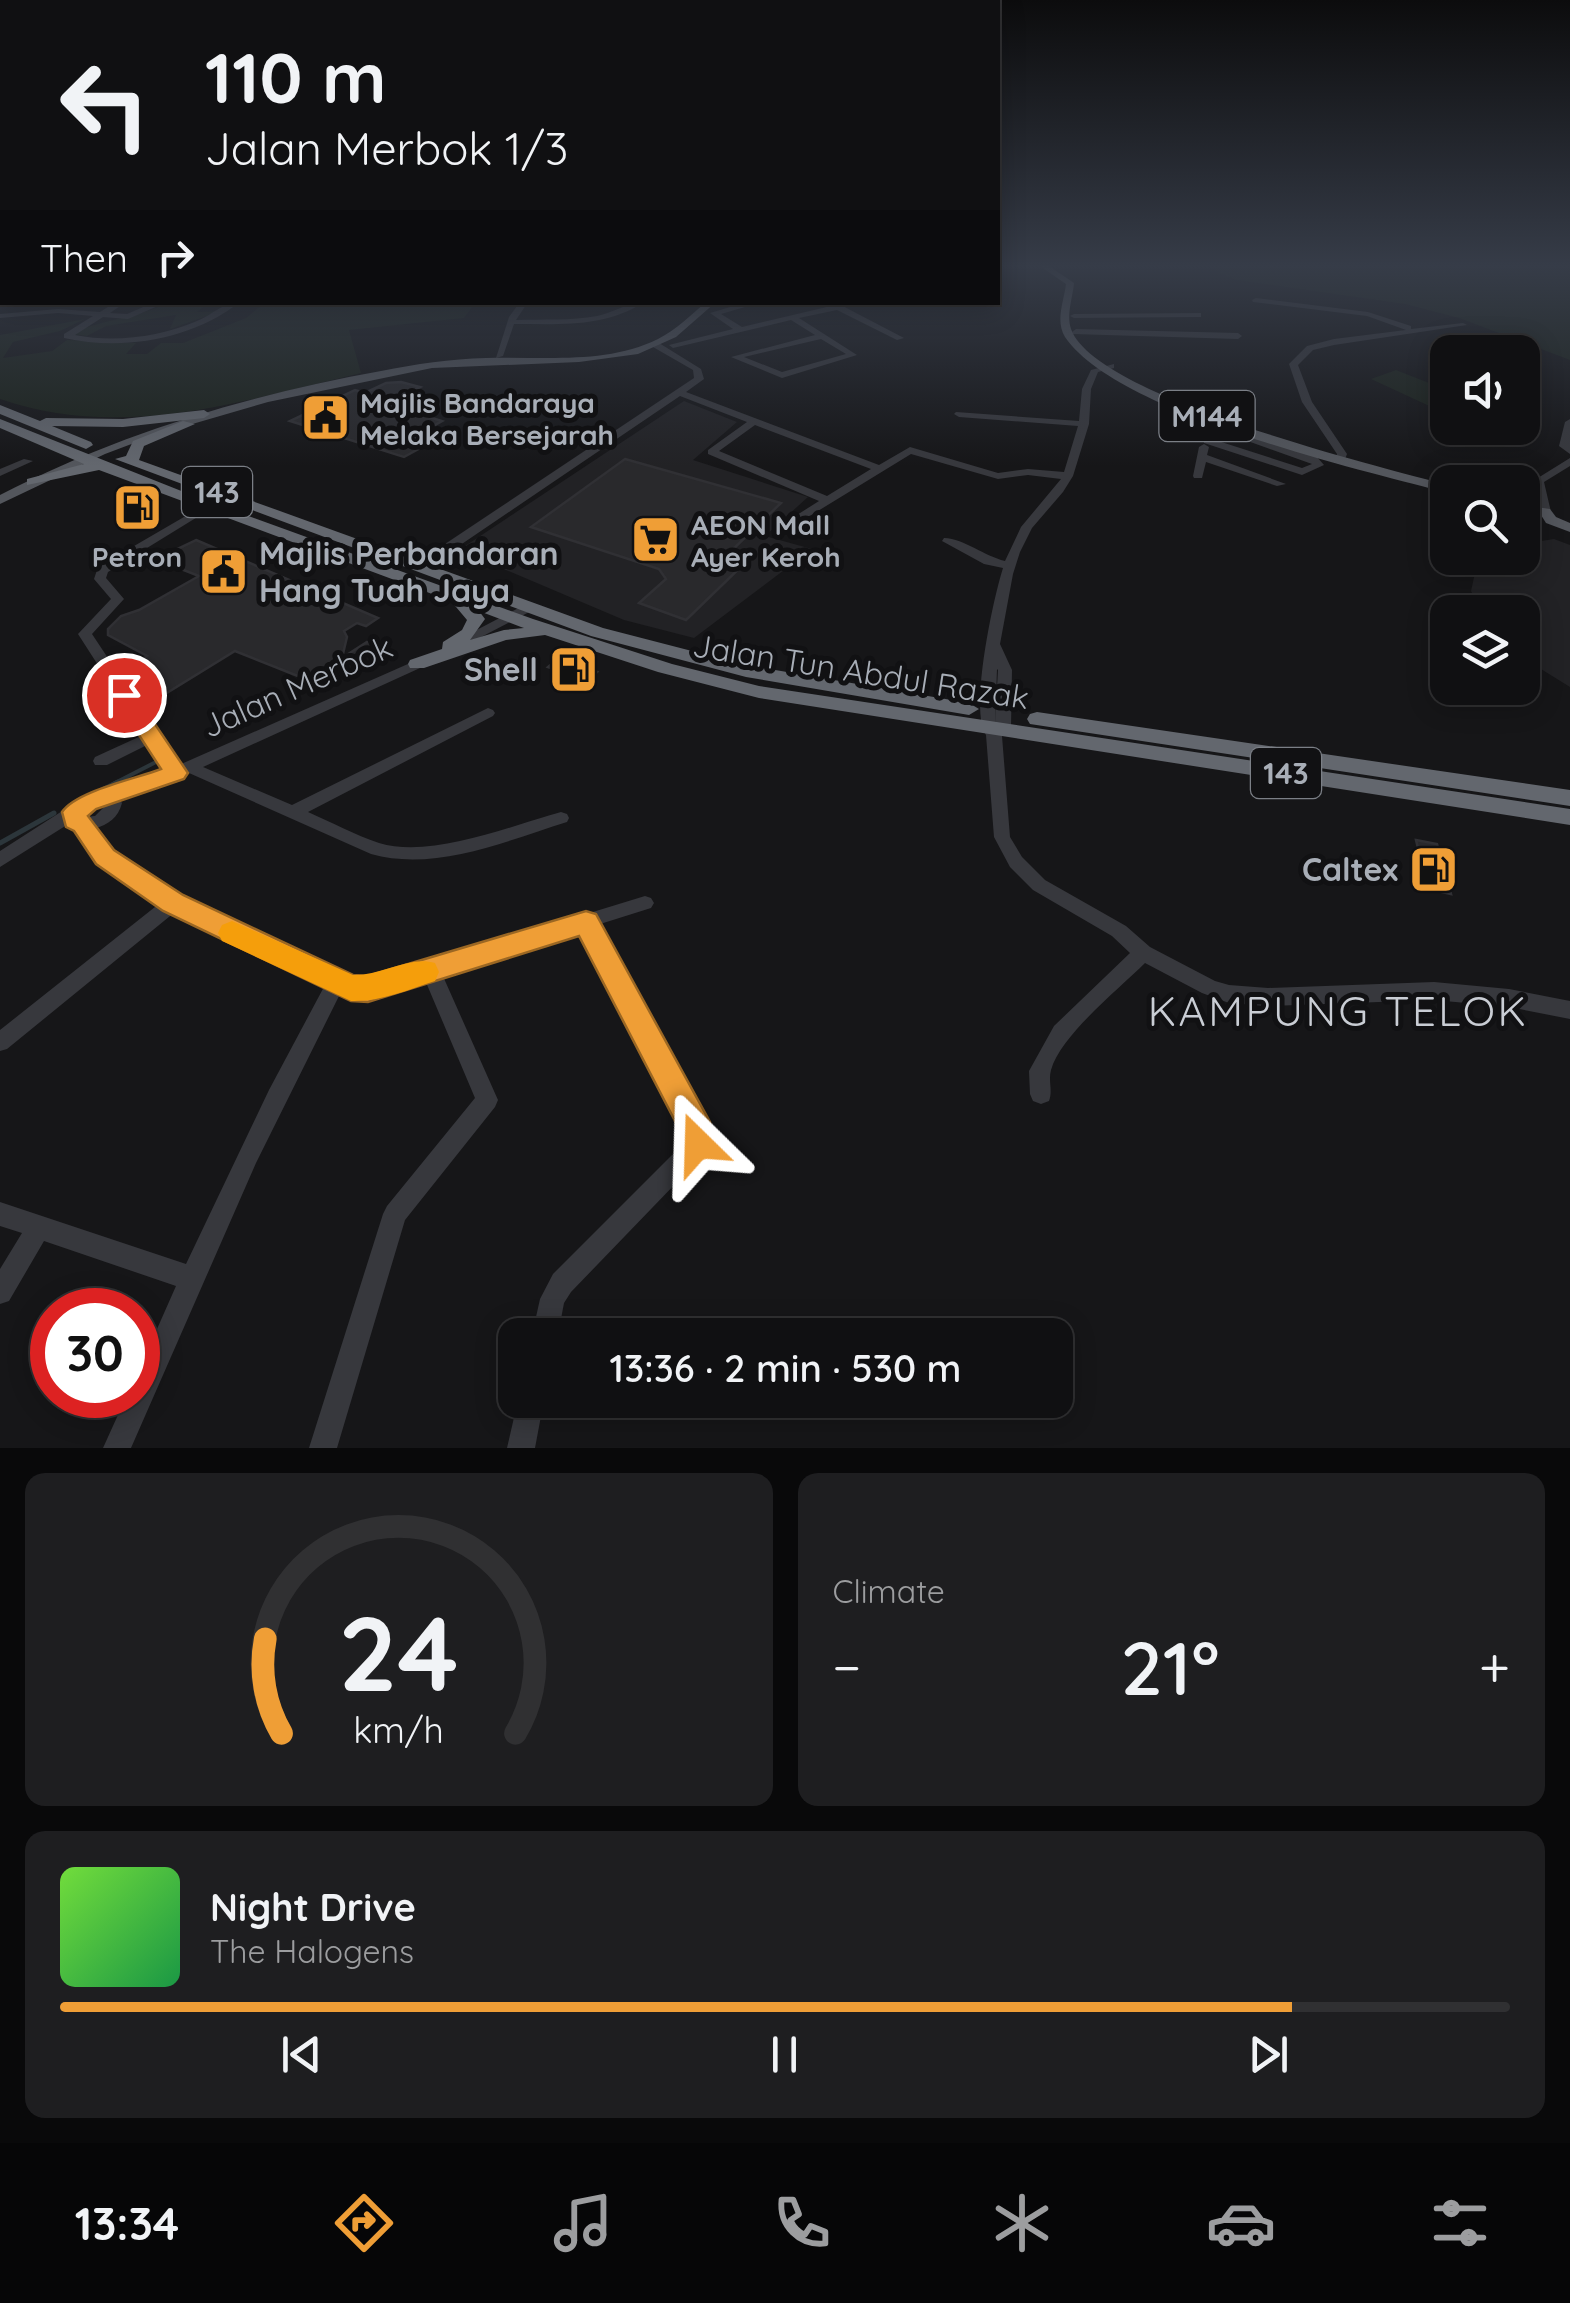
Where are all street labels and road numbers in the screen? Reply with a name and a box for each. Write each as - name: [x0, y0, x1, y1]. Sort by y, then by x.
- road number: M144: [1160, 391, 1254, 441]
- road number: 143: [182, 467, 252, 517]
- street label: Jalan Tun Abdul Razak: [690, 625, 1032, 717]
- street label: Jalan Merbok: [196, 626, 398, 746]
- road number: 143: [1251, 748, 1321, 798]

